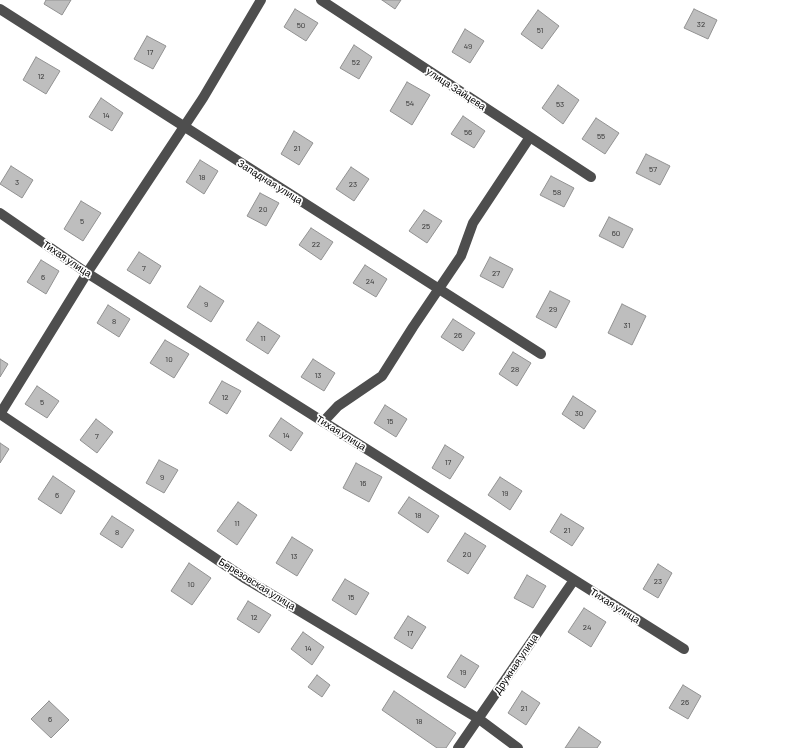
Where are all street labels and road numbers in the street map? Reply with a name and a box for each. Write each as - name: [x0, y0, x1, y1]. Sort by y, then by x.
- street label: улица Зайцева: [424, 65, 488, 113]
- street label: Западная улица: [235, 157, 305, 207]
- street label: Тихая улица: [40, 238, 94, 280]
- street label: Тихая улица: [314, 413, 368, 453]
- street label: Березовская улица: [216, 556, 298, 612]
- street label: Тихая улица: [588, 586, 642, 626]
- street label: Дружная улица: [491, 632, 541, 696]

